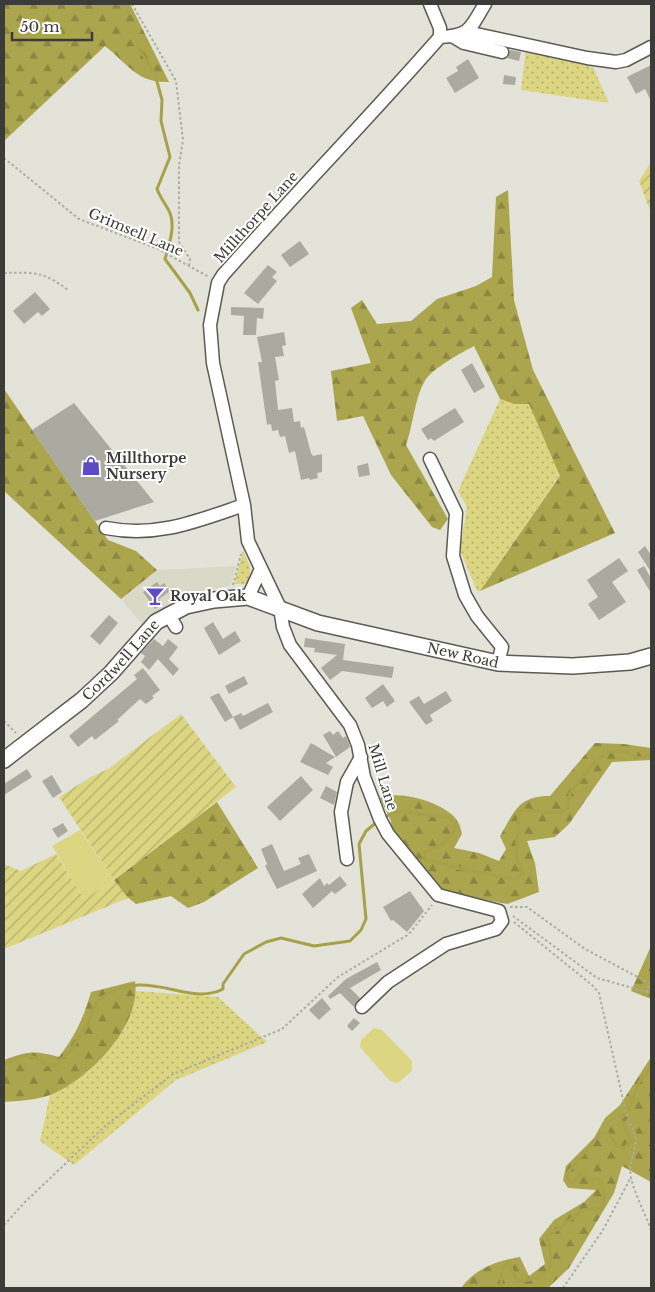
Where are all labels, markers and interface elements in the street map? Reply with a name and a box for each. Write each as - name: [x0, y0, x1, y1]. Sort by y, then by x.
- scale bar: [12, 10, 92, 42]
- text: 50 m: [20, 17, 60, 36]
- street label: Millthorpe Lane: [210, 167, 302, 267]
- street label: Grimsell Lane: [86, 204, 186, 260]
- place label: Millthorpe Nursery: [106, 449, 187, 483]
- shop icon: Millthorpe Nursery: [80, 455, 102, 477]
- bar icon: Royal Oak: [144, 585, 166, 607]
- place label: Royal Oak: [170, 587, 247, 605]
- street label: Cordwell Lane: [78, 616, 163, 704]
- street label: New Road: [425, 639, 501, 672]
- street label: Mill Lane: [364, 741, 402, 813]

